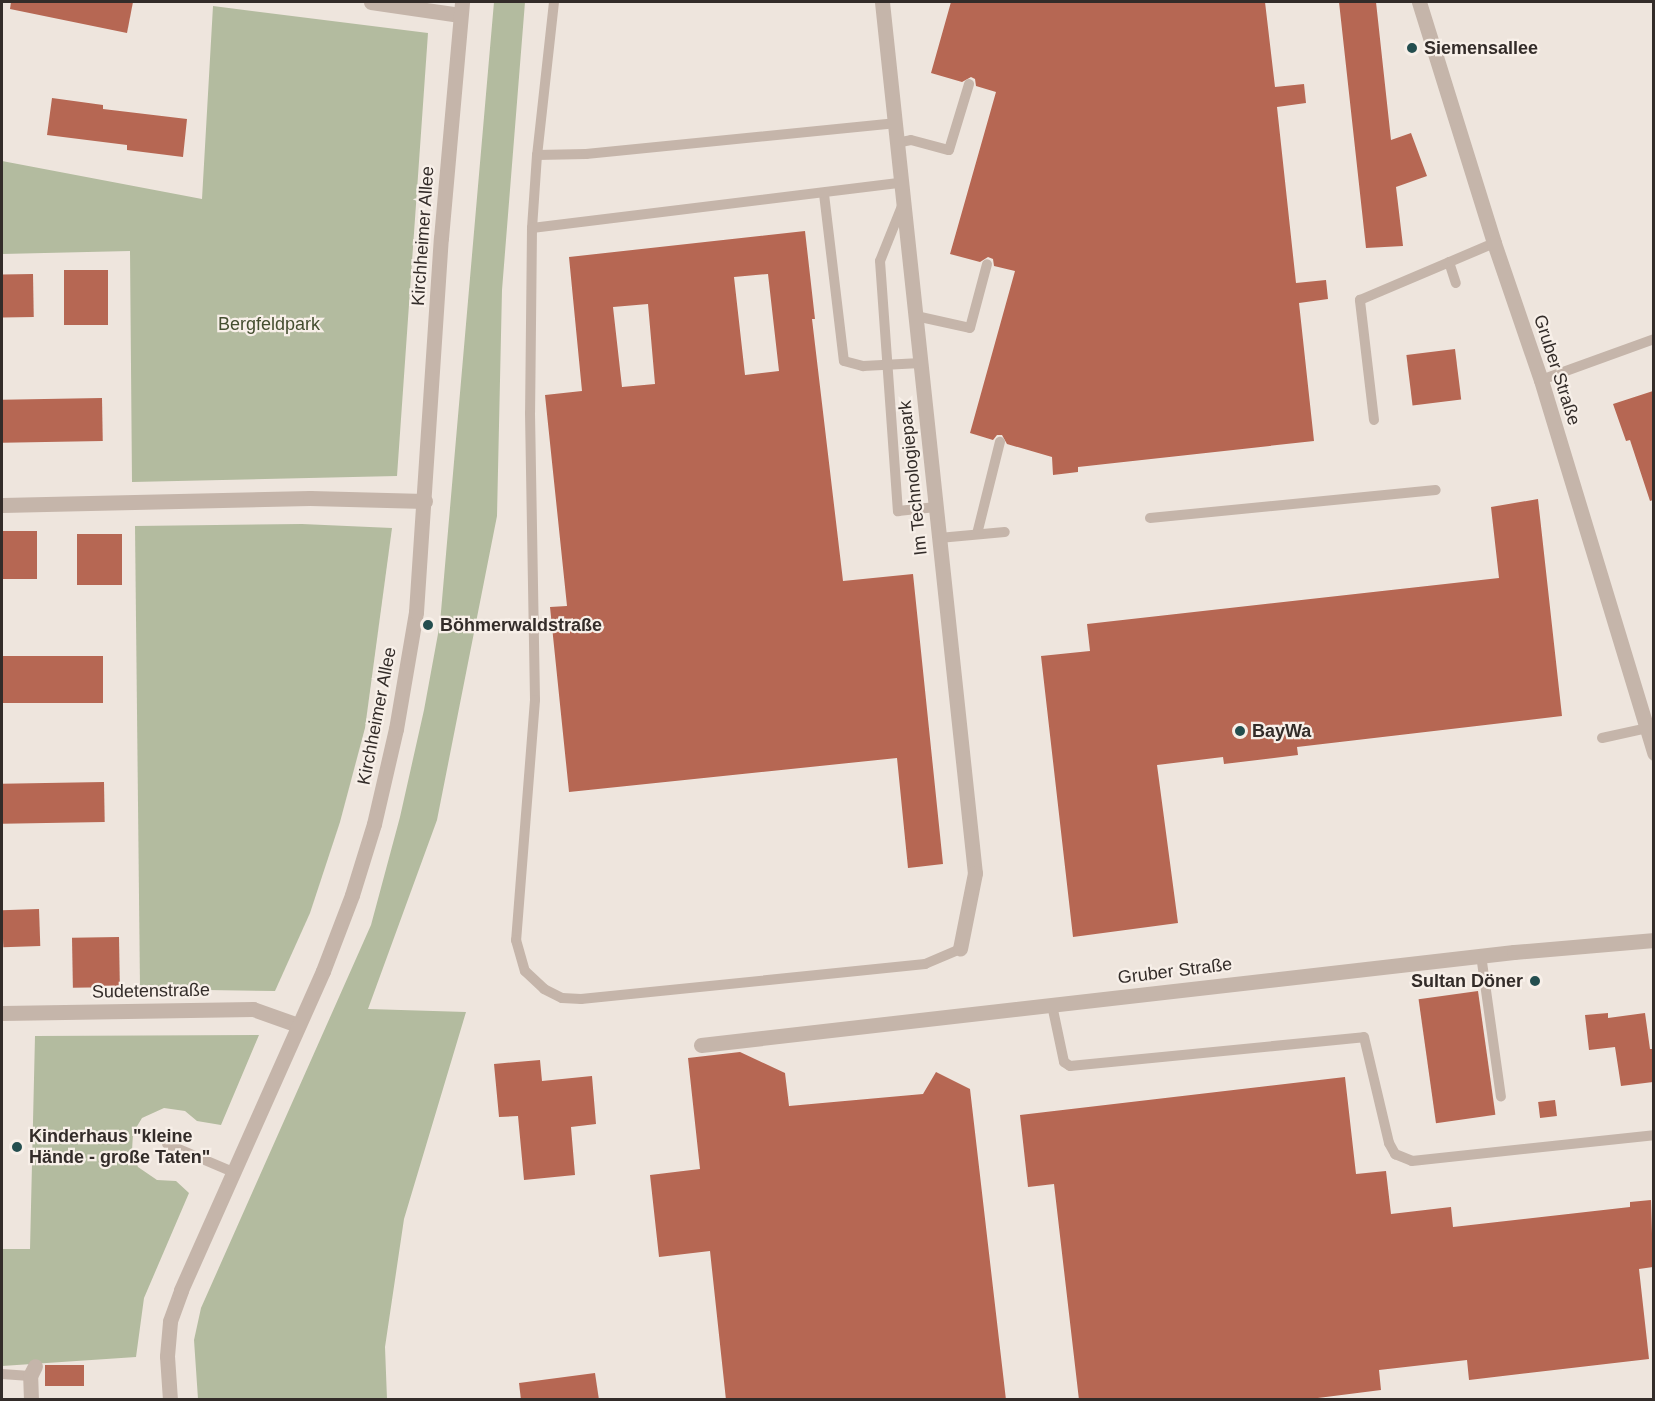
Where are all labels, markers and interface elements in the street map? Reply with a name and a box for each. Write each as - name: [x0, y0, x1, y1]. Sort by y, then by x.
- place label: Siemensallee: [1424, 37, 1538, 59]
- marker: Siemensallee: [1405, 41, 1419, 55]
- street label: Kirchheimer Allee: [407, 165, 439, 307]
- street label: Gruber Straße: [1529, 312, 1585, 428]
- park label: Bergfeldpark: [218, 313, 320, 335]
- street label: Im Technologiepark: [894, 399, 932, 557]
- place label: Böhmerwaldstraße: [440, 614, 602, 636]
- marker: Böhmerwaldstraße: [421, 618, 435, 632]
- street label: Kirchheimer Allee: [353, 645, 401, 787]
- place label: BayWa: [1252, 720, 1311, 742]
- marker: BayWa: [1233, 724, 1247, 738]
- street label: Gruber Straße: [1117, 953, 1233, 989]
- place label: Sultan Döner: [1411, 970, 1523, 992]
- marker: Sultan Döner: [1528, 974, 1542, 988]
- street label: Sudetenstraße: [92, 979, 210, 1003]
- place label: Kinderhaus "kleine Hände - große Taten": [29, 1126, 210, 1168]
- marker: Kinderhaus "kleine Hände - große Taten": [10, 1140, 24, 1154]

